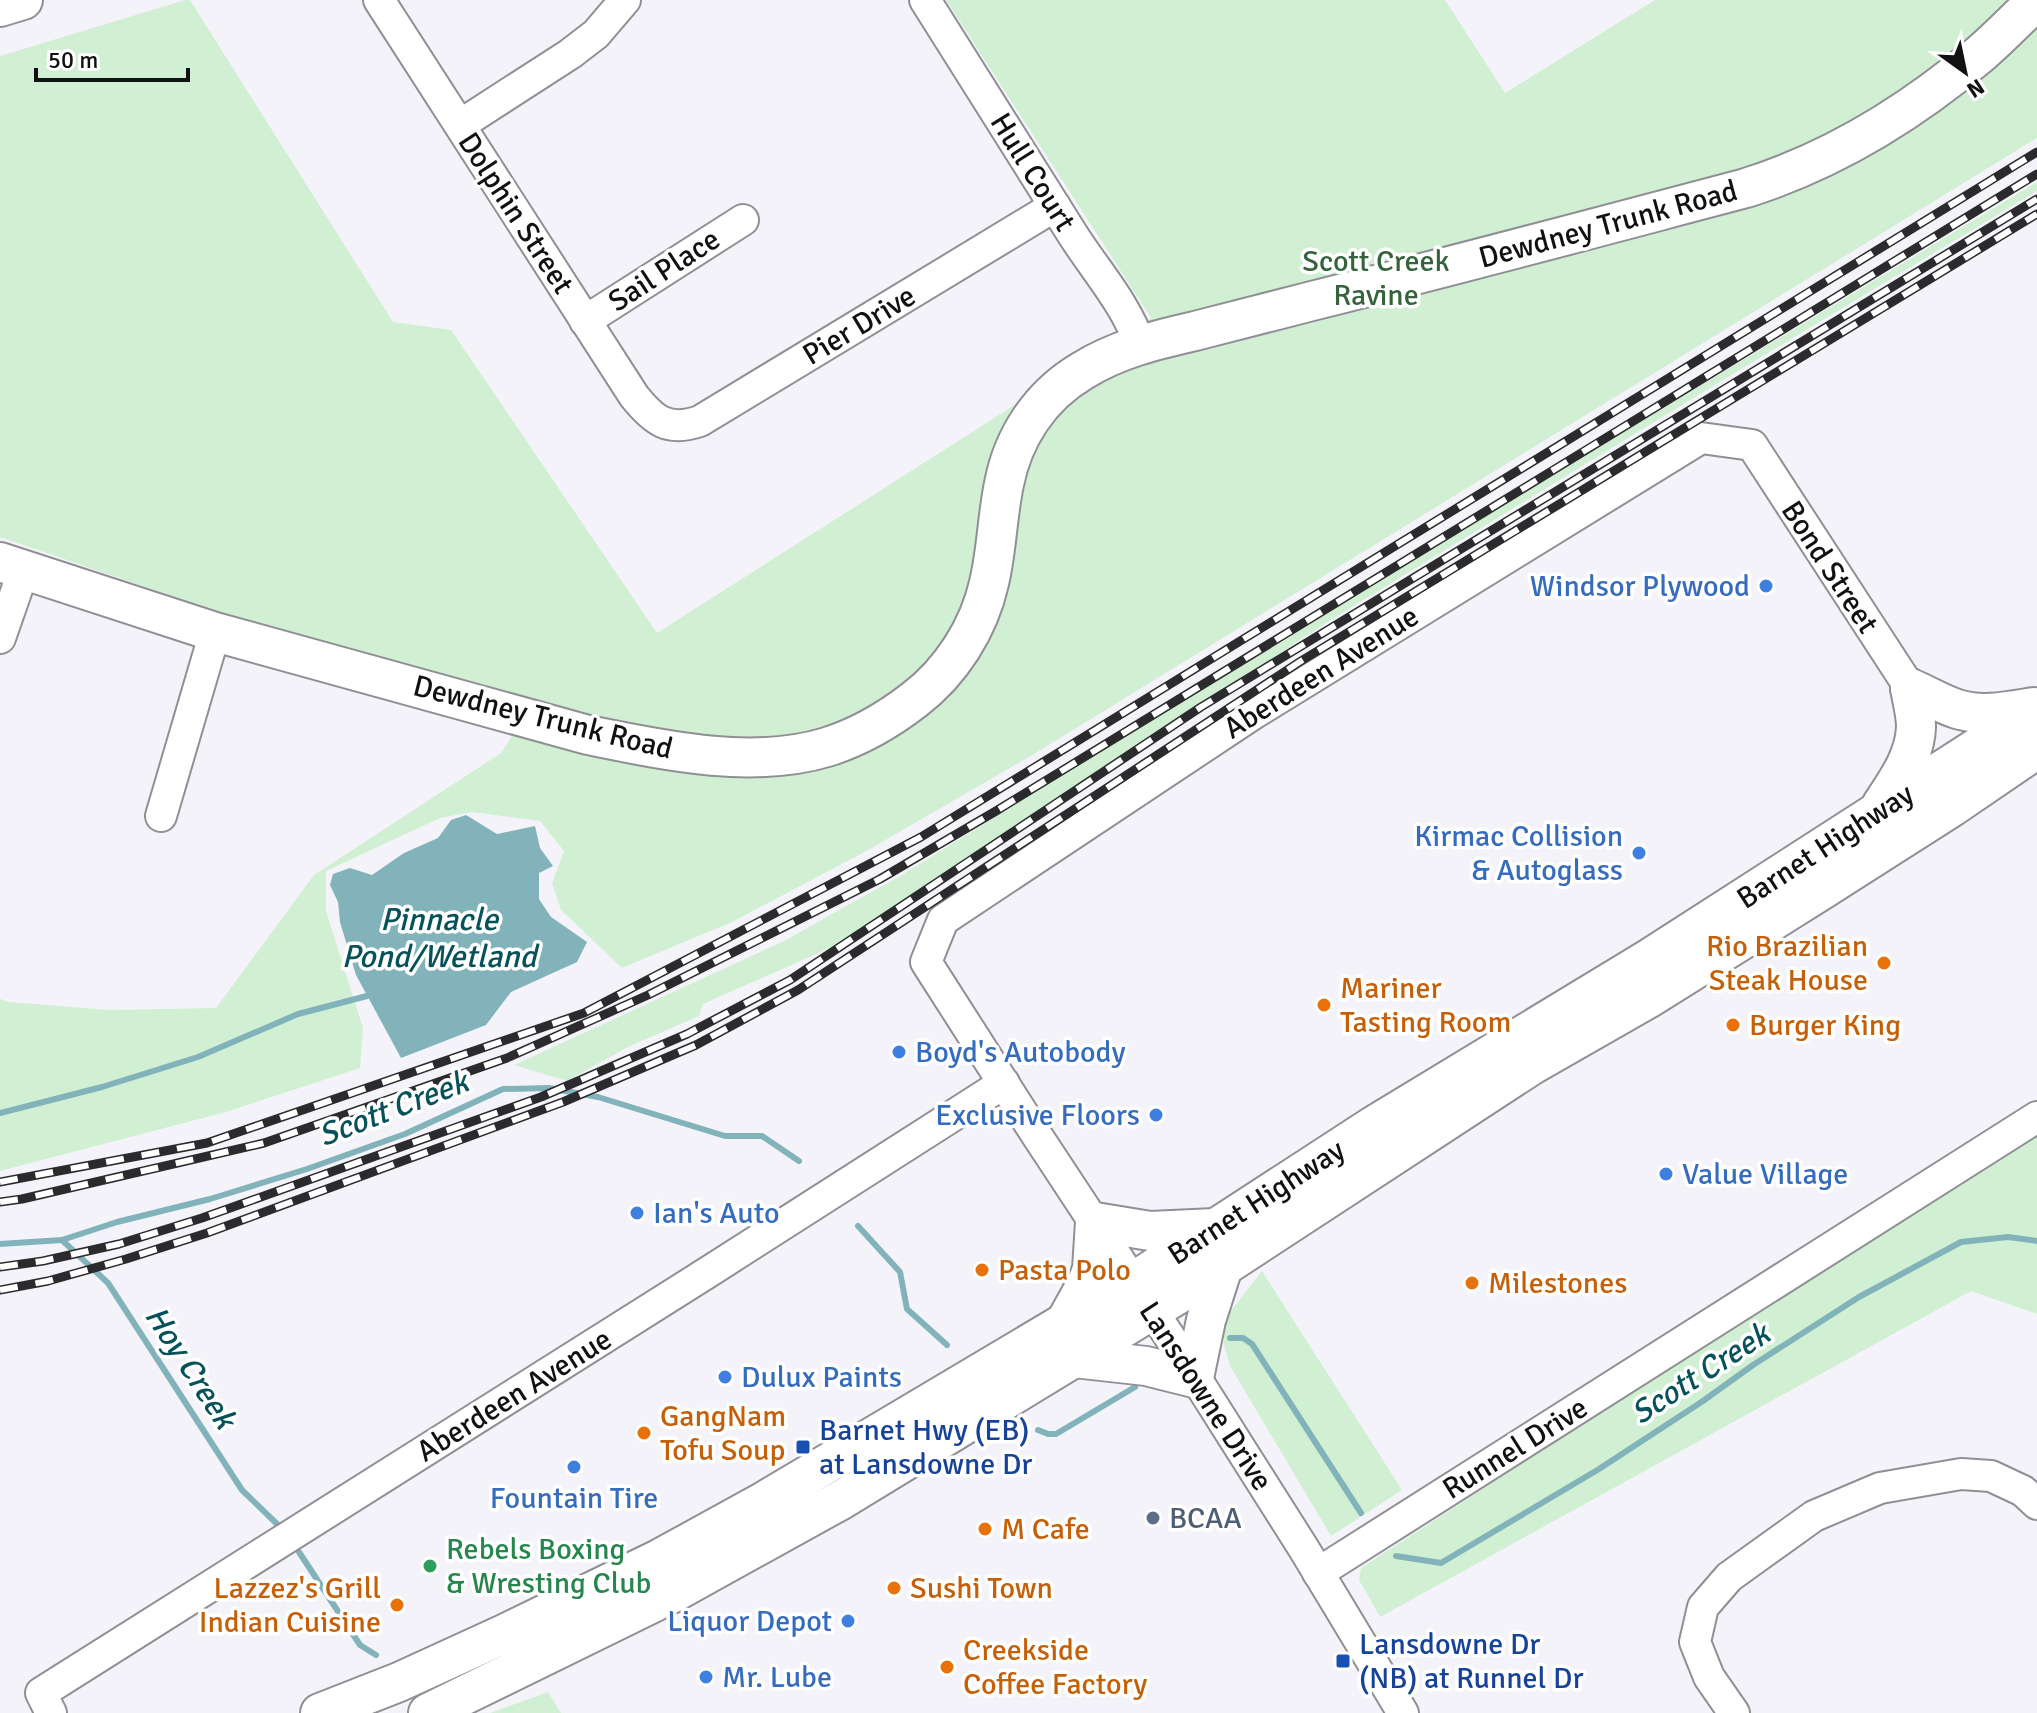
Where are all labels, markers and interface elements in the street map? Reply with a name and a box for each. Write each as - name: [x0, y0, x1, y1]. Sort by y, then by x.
- scale bar: [36, 32, 188, 82]
- north arrow: [1925, 32, 2005, 112]
- text: 50 m: [48, 45, 98, 75]
- text: N: [1962, 73, 1989, 104]
- street label: Hull Court: [982, 106, 1083, 238]
- street label: Dolphin Street: [450, 125, 582, 301]
- street label: Dewdney Trunk Road: [1475, 172, 1742, 277]
- street label: Sail Place: [602, 221, 727, 320]
- park label: Scott Creek Ravine: [1302, 243, 1450, 314]
- street label: Pier Drive: [796, 277, 922, 373]
- street label: Bond Street: [1773, 494, 1886, 641]
- place label: Windsor Plywood: [1530, 568, 1750, 605]
- marker: Windsor Plywood: [1757, 577, 1775, 595]
- street label: Aberdeen Avenue: [1217, 598, 1425, 747]
- street label: Dewdney Trunk Road: [409, 667, 677, 768]
- street label: Barnet Highway: [1730, 776, 1921, 917]
- place label: Kirmac Collision & Autoglass: [1414, 818, 1623, 889]
- marker: Kirmac Collision & Autoglass: [1630, 844, 1648, 862]
- water label: Pinnacle Pond/Wetland: [341, 900, 541, 976]
- place label: Rio Brazilian Steak House: [1706, 928, 1868, 999]
- marker: Rio Brazilian Steak House: [1875, 954, 1893, 972]
- place label: Mariner Tasting Room: [1340, 970, 1511, 1041]
- marker: Mariner Tasting Room: [1315, 996, 1333, 1014]
- place label: Burger King: [1749, 1007, 1901, 1044]
- marker: Burger King: [1724, 1016, 1742, 1034]
- place label: Boyd's Autobody: [915, 1034, 1126, 1071]
- marker: Boyd's Autobody: [890, 1043, 908, 1061]
- water label: Scott Creek: [313, 1061, 476, 1155]
- place label: Exclusive Floors: [935, 1097, 1140, 1134]
- marker: Exclusive Floors: [1147, 1106, 1165, 1124]
- street label: Barnet Highway: [1161, 1132, 1352, 1273]
- place label: Value Village: [1682, 1156, 1848, 1193]
- marker: Value Village: [1657, 1165, 1675, 1183]
- place label: Ian's Auto: [653, 1195, 780, 1232]
- marker: Ian's Auto: [628, 1204, 646, 1222]
- place label: Pasta Polo: [998, 1252, 1131, 1289]
- marker: Pasta Polo: [973, 1261, 991, 1279]
- place label: Milestones: [1488, 1265, 1627, 1302]
- marker: Milestones: [1463, 1274, 1481, 1292]
- street label: Lansdowne Drive: [1131, 1295, 1280, 1498]
- water label: Hoy Creek: [137, 1299, 246, 1438]
- water label: Scott Creek: [1624, 1313, 1779, 1433]
- street label: Aberdeen Avenue: [410, 1321, 618, 1470]
- place label: Dulux Paints: [741, 1359, 902, 1396]
- marker: Dulux Paints: [716, 1368, 734, 1386]
- street label: Runnel Drive: [1436, 1389, 1595, 1508]
- place label: GangNam Tofu Soup: [660, 1398, 786, 1469]
- place label: Barnet Hwy (EB) at Lansdowne Dr: [819, 1412, 1032, 1483]
- marker: GangNam Tofu Soup: [635, 1424, 653, 1442]
- marker: Barnet Hwy (EB) at Lansdowne Dr: [794, 1438, 812, 1456]
- marker: Fountain Tire: [565, 1458, 583, 1476]
- place label: Fountain Tire: [490, 1480, 658, 1517]
- place label: BCAA: [1169, 1500, 1242, 1537]
- marker: BCAA: [1144, 1509, 1162, 1527]
- place label: M Cafe: [1001, 1511, 1090, 1548]
- marker: M Cafe: [976, 1520, 994, 1538]
- place label: Rebels Boxing & Wresting Club: [446, 1531, 651, 1602]
- marker: Rebels Boxing & Wresting Club: [421, 1557, 439, 1575]
- place label: Lazzez's Grill Indian Cuisine: [199, 1570, 381, 1641]
- place label: Sushi Town: [910, 1570, 1053, 1607]
- marker: Sushi Town: [885, 1579, 903, 1597]
- marker: Lazzez's Grill Indian Cuisine: [388, 1596, 406, 1614]
- place label: Liquor Depot: [667, 1603, 832, 1640]
- marker: Liquor Depot: [839, 1612, 857, 1630]
- place label: Lansdowne Dr (NB) at Runnel Dr: [1359, 1626, 1583, 1697]
- place label: Creekside Coffee Factory: [963, 1632, 1147, 1703]
- marker: Lansdowne Dr (NB) at Runnel Dr: [1334, 1652, 1352, 1670]
- marker: Creekside Coffee Factory: [938, 1658, 956, 1676]
- place label: Mr. Lube: [722, 1659, 832, 1696]
- marker: Mr. Lube: [697, 1668, 715, 1686]

